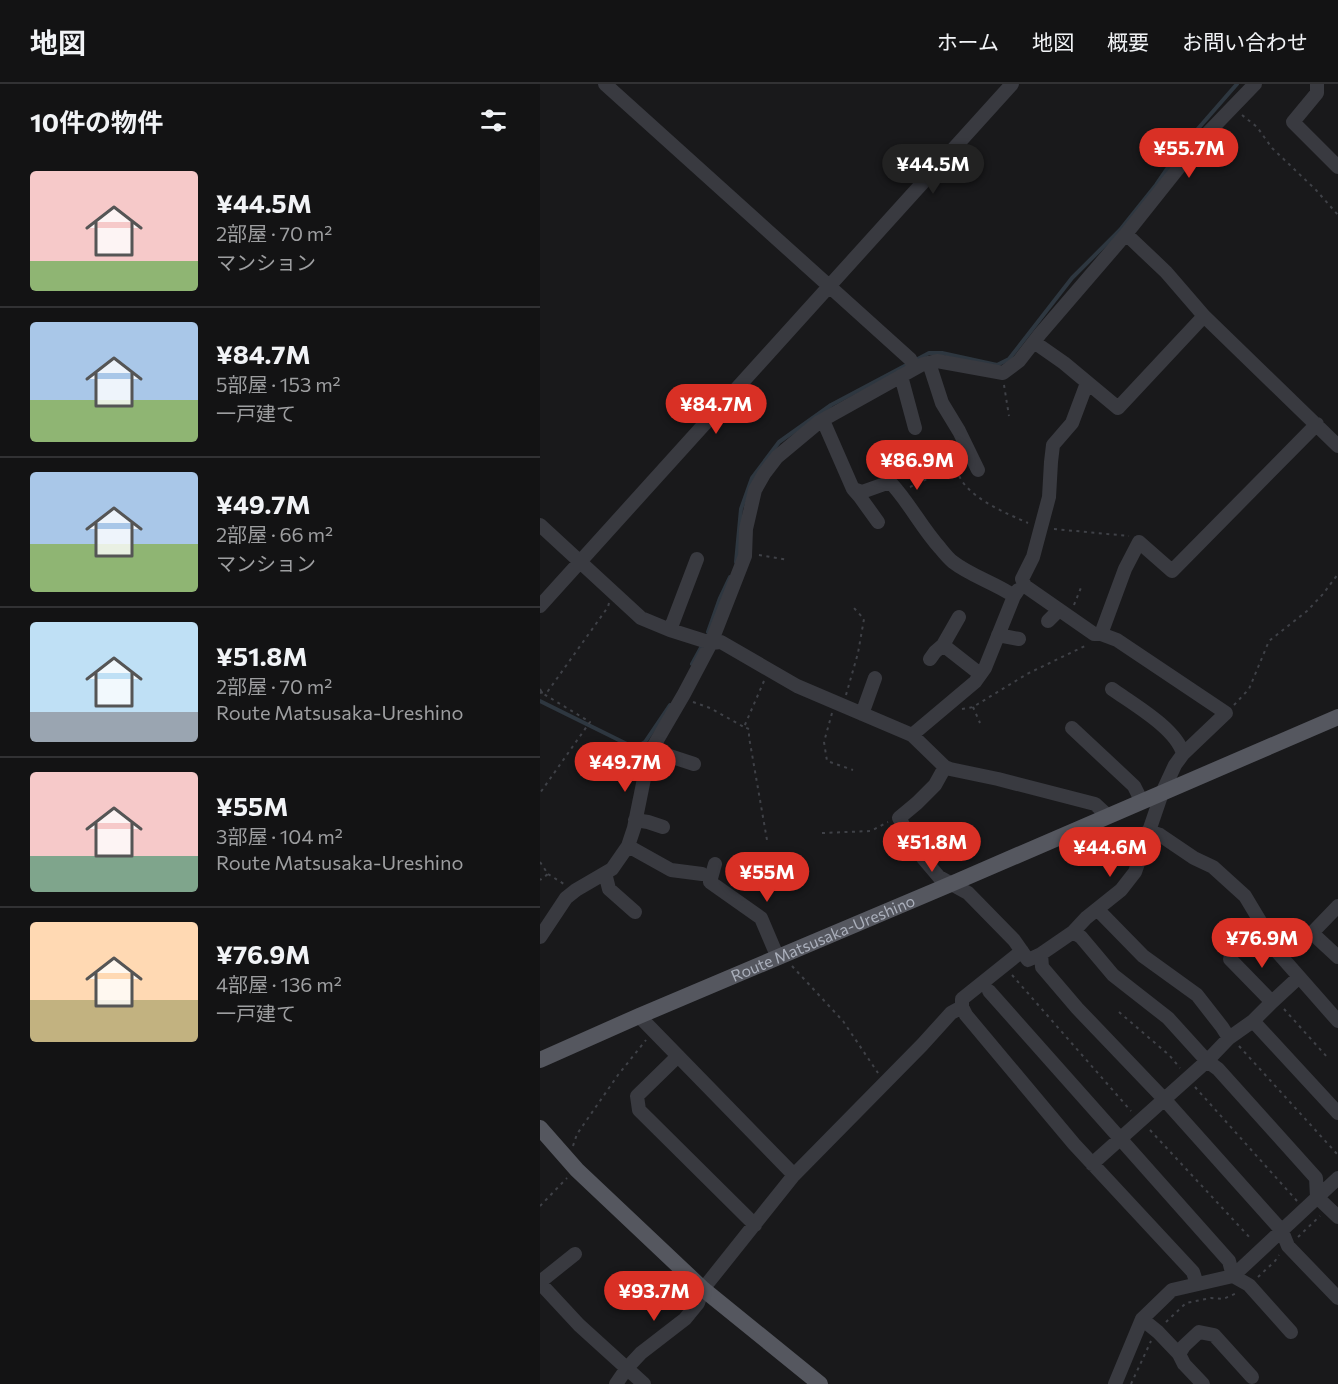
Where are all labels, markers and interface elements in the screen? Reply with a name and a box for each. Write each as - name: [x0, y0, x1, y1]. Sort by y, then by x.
- text: 地図: [30, 25, 86, 59]
- text: ホーム: [937, 29, 999, 54]
- text: 地図: [1032, 29, 1074, 54]
- text: 概要: [1107, 29, 1149, 54]
- text: お問い合わせ: [1182, 29, 1308, 54]
- icon: filters: [477, 104, 510, 137]
- text: 10件の物件: [30, 106, 163, 137]
- pin: ¥55.7M: [1140, 128, 1238, 179]
- text: ¥55.7M: [1153, 135, 1225, 159]
- pin: ¥44.5M: [884, 144, 982, 195]
- text: ¥44.5M: [896, 151, 970, 175]
- text: ¥44.5M: [216, 187, 312, 218]
- icon: home: [78, 195, 150, 267]
- text: 2部屋 · 70 m²: [216, 221, 332, 245]
- text: マンション: [216, 250, 316, 274]
- text: ¥84.7M: [216, 338, 311, 369]
- icon: home: [78, 346, 150, 418]
- text: 5部屋 · 153 m²: [216, 372, 341, 396]
- pin: ¥84.7M: [667, 384, 765, 435]
- text: ¥84.7M: [680, 391, 752, 415]
- text: 一戸建て: [216, 401, 296, 425]
- pin: ¥86.9M: [868, 440, 966, 491]
- text: ¥86.9M: [880, 447, 954, 471]
- text: ¥49.7M: [216, 488, 311, 519]
- icon: home: [78, 496, 150, 568]
- text: 2部屋 · 66 m²: [216, 522, 333, 546]
- text: マンション: [216, 551, 316, 575]
- text: ¥51.8M: [216, 640, 307, 671]
- icon: home: [78, 646, 150, 718]
- text: 2部屋 · 70 m²: [216, 674, 332, 698]
- text: Route Matsusaka-Ureshino: [216, 700, 463, 724]
- pin: ¥49.7M: [576, 742, 674, 793]
- text: ¥49.7M: [589, 749, 661, 773]
- text: ¥55M: [216, 790, 288, 821]
- icon: home: [78, 796, 150, 868]
- pin: ¥51.8M: [883, 822, 981, 873]
- text: 3部屋 · 104 m²: [216, 824, 343, 848]
- pin: ¥44.6M: [1061, 827, 1159, 878]
- text: ¥51.8M: [897, 829, 967, 853]
- text: ¥44.6M: [1073, 834, 1147, 858]
- text: Route Matsusaka-Ureshino: [216, 850, 463, 874]
- pin: ¥55M: [731, 852, 803, 903]
- text: ¥55M: [739, 859, 795, 883]
- street label: Route Matsusaka-Ureshino: [728, 890, 918, 985]
- pin: ¥76.9M: [1213, 918, 1311, 969]
- text: ¥76.9M: [1226, 925, 1298, 949]
- text: ¥76.9M: [216, 938, 310, 969]
- icon: home: [78, 946, 150, 1018]
- text: 4部屋 · 136 m²: [216, 972, 342, 996]
- text: 一戸建て: [216, 1001, 296, 1025]
- pin: ¥93.7M: [605, 1271, 703, 1322]
- text: ¥93.7M: [618, 1278, 690, 1302]

